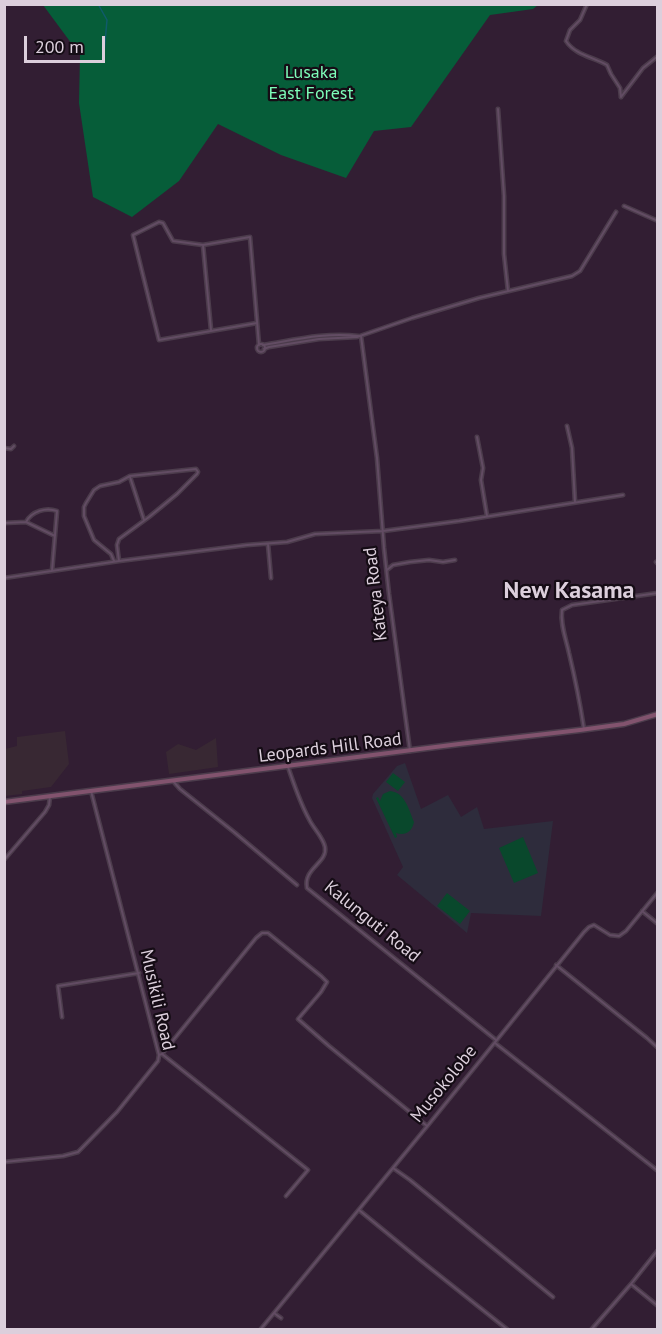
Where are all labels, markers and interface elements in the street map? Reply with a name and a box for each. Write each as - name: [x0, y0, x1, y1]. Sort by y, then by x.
- scale bar: [27, 24, 108, 62]
- text: 200 m: [35, 35, 84, 58]
- park label: Lusaka East Forest: [269, 62, 353, 104]
- street label: Kateya Road: [360, 546, 392, 642]
- district label: New Kasama: [504, 577, 634, 605]
- street label: Leopards Hill Road: [257, 729, 403, 767]
- street label: Kalunguti Road: [320, 877, 424, 967]
- street label: Musikili Road: [135, 947, 179, 1053]
- street label: Musokolobe: [406, 1041, 482, 1127]

